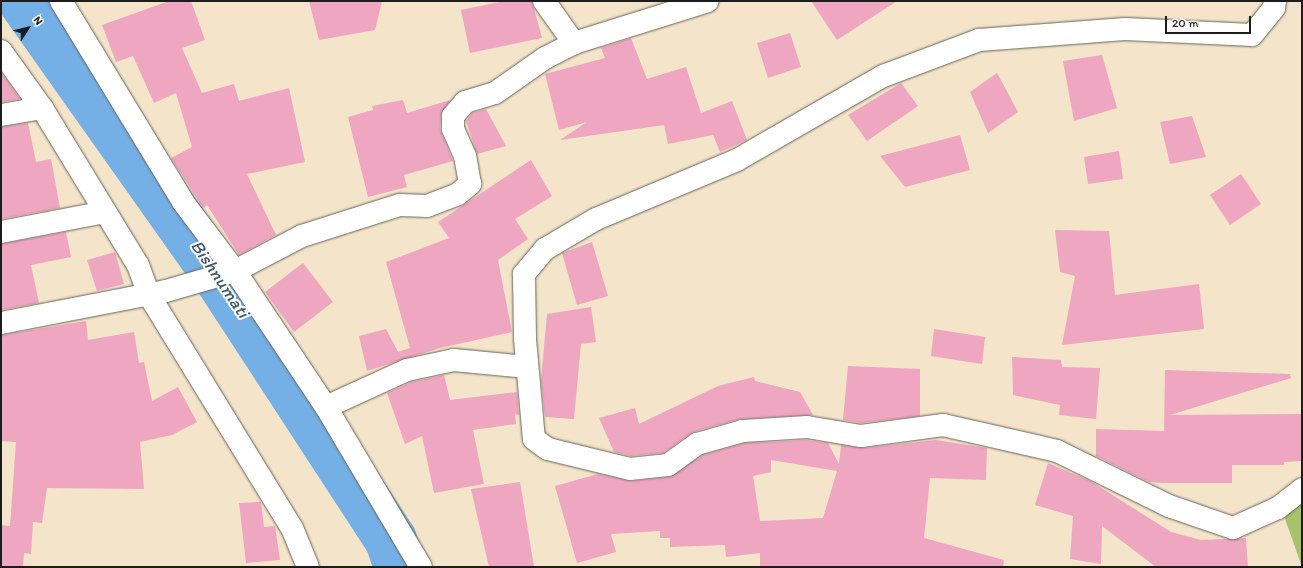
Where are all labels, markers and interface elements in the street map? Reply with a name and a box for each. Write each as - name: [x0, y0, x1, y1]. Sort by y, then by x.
- north arrow: [8, 8, 48, 48]
- scale bar: [1167, 8, 1253, 34]
- text: N: [31, 14, 46, 27]
- text: 20 m: [1172, 16, 1199, 30]
- water label: Bishnumati: [186, 236, 254, 322]

